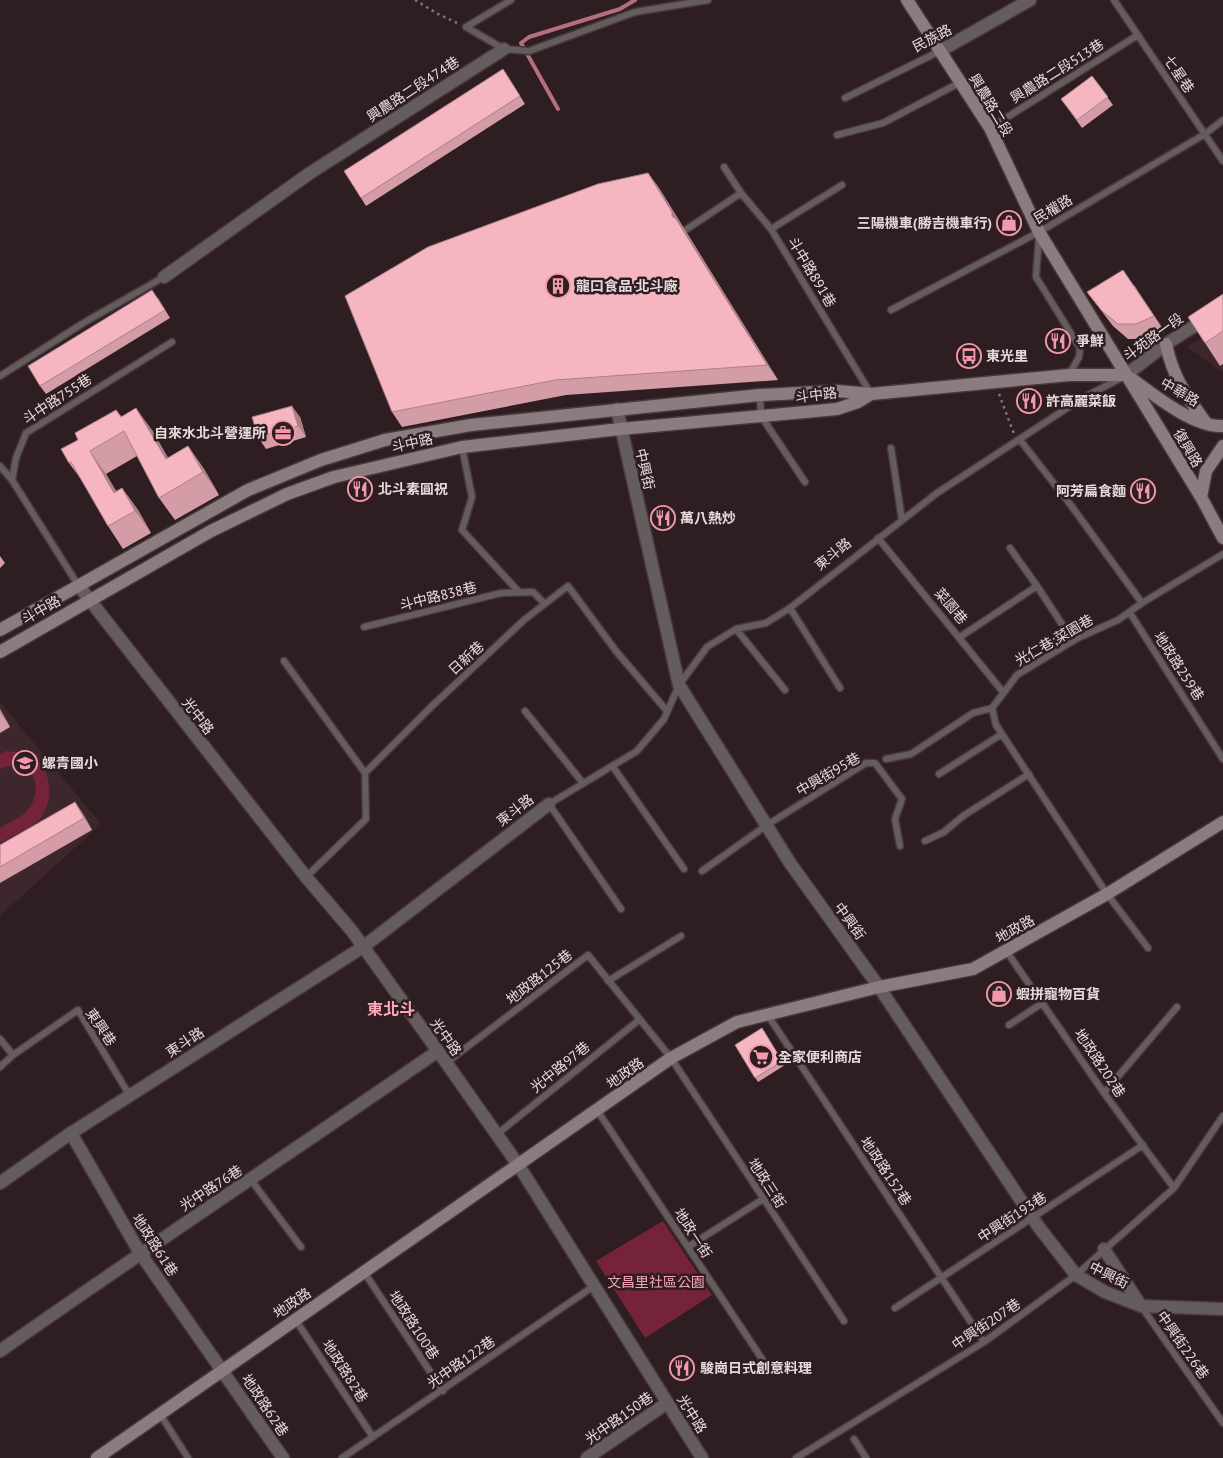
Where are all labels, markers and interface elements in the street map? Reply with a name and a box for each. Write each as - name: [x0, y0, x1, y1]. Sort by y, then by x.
- street label: 民族路: [909, 20, 955, 56]
- street label: 興農路二段513巷: [1007, 35, 1107, 107]
- street label: 興農路二段474巷: [363, 52, 463, 126]
- street label: 七星巷: [1160, 52, 1198, 96]
- street label: 興農路二段: [965, 70, 1017, 140]
- street label: 民權路: [1030, 190, 1076, 228]
- shop icon: 三陽機車(勝吉機車行): [996, 210, 1022, 236]
- place label: 三陽機車(勝吉機車行): [857, 214, 992, 232]
- street label: 斗中路891巷: [784, 234, 840, 310]
- building icon: 龍口食品 北斗廠: [545, 273, 571, 299]
- place label: 龍口食品 北斗廠: [576, 277, 678, 295]
- street label: 斗苑路一段: [1119, 309, 1187, 365]
- restaurant icon: 爭鮮: [1045, 328, 1071, 354]
- place label: 爭鮮: [1076, 332, 1104, 350]
- bus stop icon: 東光里: [956, 343, 982, 369]
- place label: 東光里: [986, 347, 1028, 365]
- street label: 斗中路755巷: [19, 370, 95, 428]
- street label: 中華路: [1157, 374, 1203, 410]
- street label: 斗中路: [794, 384, 838, 406]
- restaurant icon: 許高麗菜飯: [1016, 388, 1042, 414]
- place label: 許高麗菜飯: [1046, 392, 1116, 410]
- office icon: 自來水北斗營運所: [270, 420, 296, 446]
- place label: 自來水北斗營運所: [154, 424, 266, 442]
- street label: 復興路: [1169, 425, 1207, 471]
- street label: 斗中路: [390, 430, 434, 456]
- street label: 中興街: [632, 447, 658, 491]
- restaurant icon: 北斗素圓祝: [347, 476, 373, 502]
- restaurant icon: 阿芳扁食麵: [1130, 478, 1156, 504]
- place label: 北斗素圓祝: [378, 480, 448, 498]
- place label: 阿芳扁食麵: [1056, 482, 1126, 500]
- restaurant icon: 萬八熱炒: [650, 505, 676, 531]
- place label: 萬八熱炒: [680, 509, 736, 527]
- street label: 東斗路: [811, 534, 855, 574]
- street label: 斗中路838巷: [398, 578, 478, 614]
- street label: 菜園巷: [931, 584, 971, 628]
- street label: 斗中路: [18, 592, 64, 628]
- street label: 光仁巷;菜園巷: [1012, 610, 1096, 670]
- street label: 地政路259巷: [1150, 628, 1208, 704]
- street label: 日新巷: [444, 637, 488, 679]
- street label: 光中路: [178, 694, 218, 738]
- street label: 中興街95巷: [793, 748, 863, 800]
- school or university icon: 螺青國小: [12, 750, 38, 776]
- place label: 螺青國小: [42, 754, 98, 772]
- street label: 東斗路: [493, 790, 537, 830]
- street label: 中興街: [830, 899, 870, 943]
- street label: 地政路: [992, 911, 1038, 947]
- street label: 地政路125巷: [502, 946, 576, 1008]
- shop icon: 蝦拼寵物百貨: [986, 981, 1012, 1007]
- place label: 蝦拼寵物百貨: [1016, 985, 1100, 1003]
- district label: 東北斗: [367, 999, 415, 1019]
- street label: 東興巷: [82, 1005, 120, 1049]
- street label: 光中路: [427, 1015, 465, 1059]
- street label: 東斗路: [162, 1023, 208, 1061]
- street label: 地政路202巷: [1070, 1025, 1130, 1101]
- street label: 光中路97巷: [527, 1038, 593, 1096]
- supermarket icon: 全家便利商店: [748, 1044, 774, 1070]
- place label: 全家便利商店: [778, 1048, 862, 1066]
- street label: 地政路: [603, 1054, 647, 1092]
- street label: 地政路152巷: [856, 1133, 916, 1209]
- street label: 地政三街: [744, 1155, 790, 1211]
- street label: 光中路76巷: [176, 1161, 246, 1215]
- street label: 中興街193巷: [974, 1188, 1050, 1246]
- street label: 地政一街: [670, 1205, 716, 1261]
- street label: 地政路61巷: [128, 1210, 182, 1280]
- street label: 中興街: [1086, 1258, 1132, 1292]
- park label: 文昌里社區公園: [607, 1273, 705, 1291]
- street label: 地政路: [270, 1284, 314, 1322]
- street label: 地政路100巷: [385, 1287, 443, 1363]
- street label: 中興街207巷: [948, 1294, 1024, 1354]
- street label: 中興街226巷: [1153, 1308, 1213, 1382]
- street label: 光中路122巷: [424, 1332, 498, 1392]
- street label: 地政路82巷: [318, 1336, 372, 1406]
- restaurant icon: 駿崗日式創意料理: [669, 1355, 695, 1381]
- place label: 駿崗日式創意料理: [700, 1359, 812, 1377]
- street label: 地政路62巷: [238, 1370, 292, 1440]
- street label: 光中路150巷: [582, 1388, 656, 1448]
- street label: 光中路: [673, 1391, 711, 1437]

